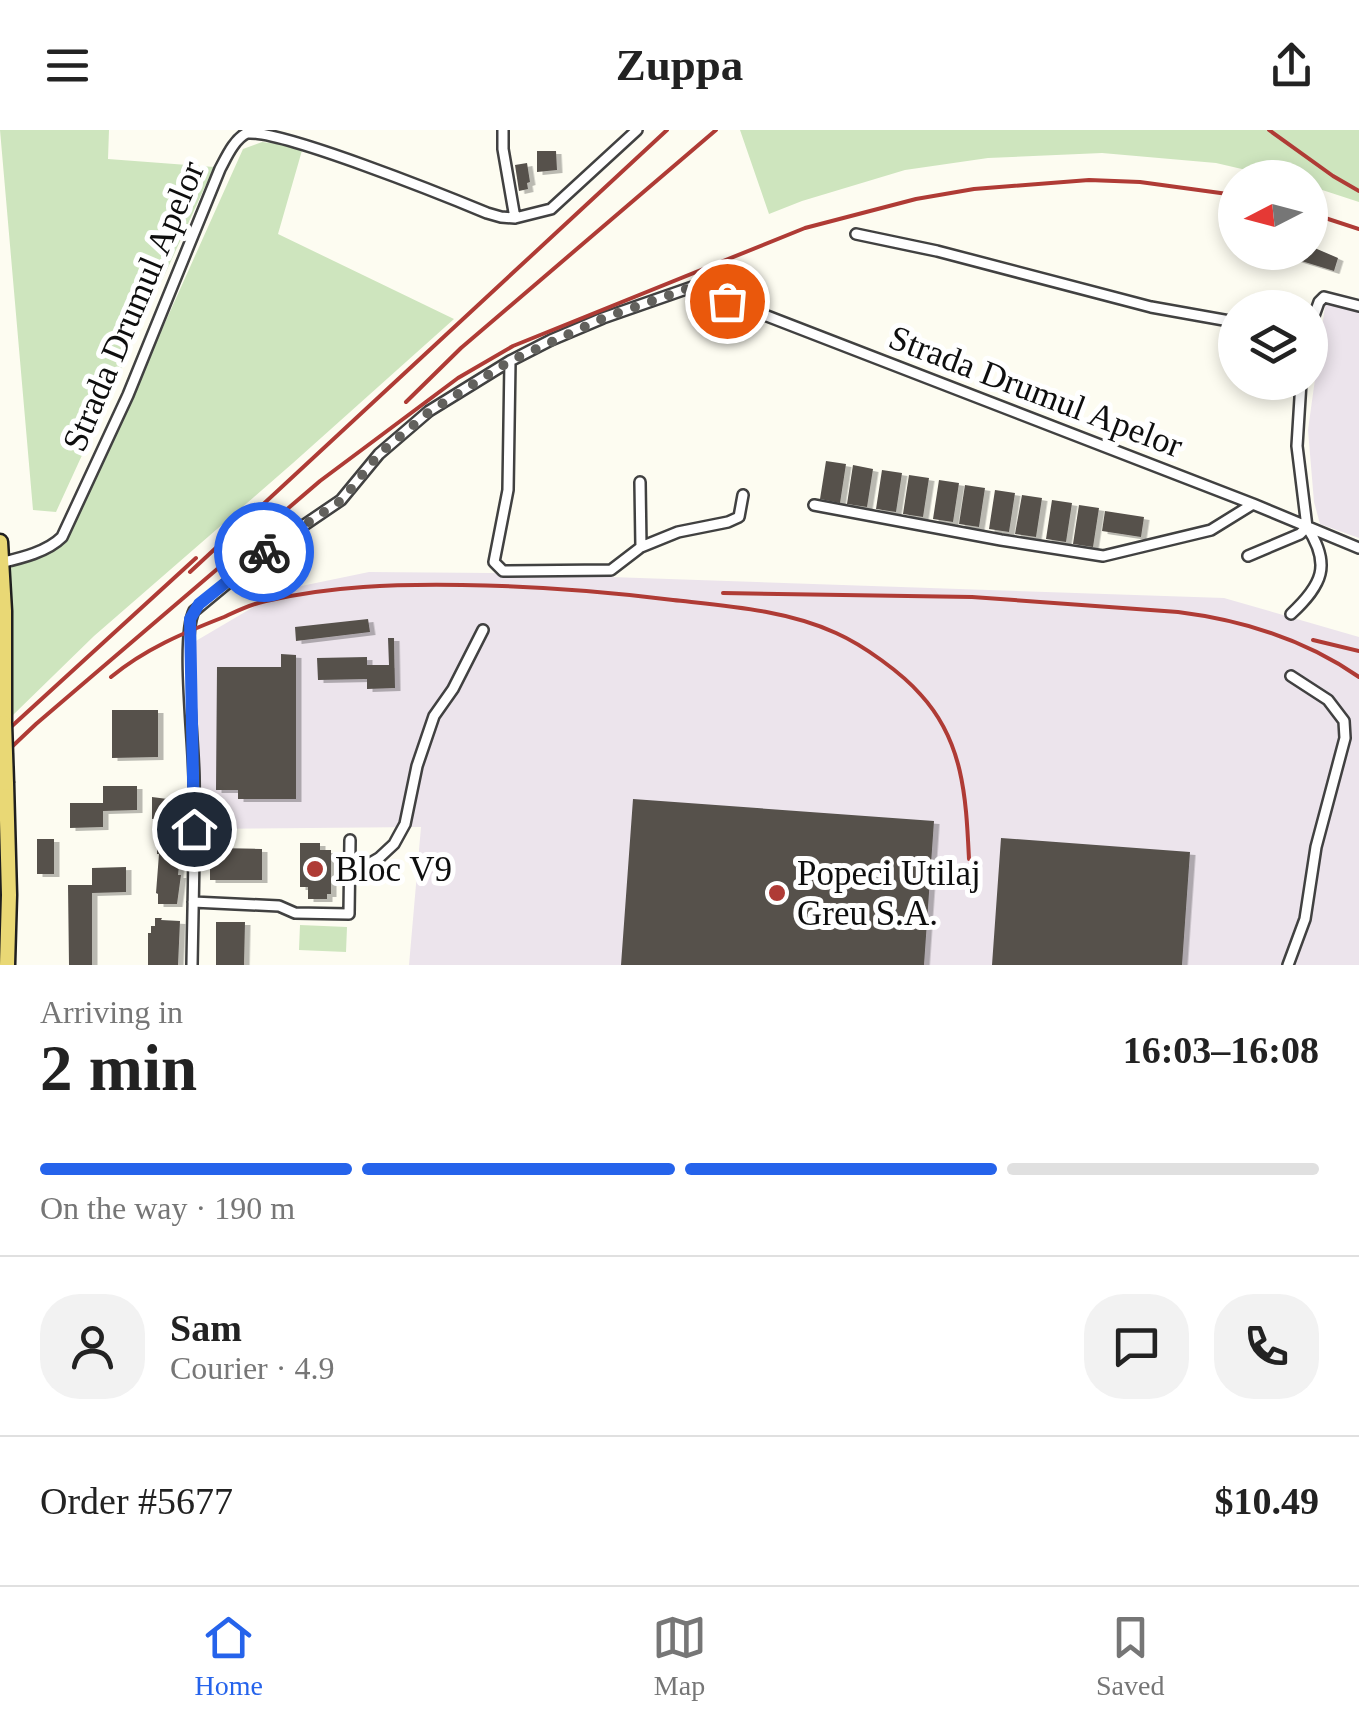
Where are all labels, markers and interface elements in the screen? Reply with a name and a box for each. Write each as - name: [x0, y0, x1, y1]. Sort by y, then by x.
- icon: menu: [40, 38, 95, 93]
- icon: share: [1264, 38, 1319, 93]
- text: Zuppa: [616, 40, 743, 90]
- street label: Strada Drumul Apelor: [55, 155, 212, 457]
- north arrow: [1218, 160, 1328, 270]
- map controls: [1218, 160, 1328, 400]
- pin: [685, 259, 770, 344]
- icon: bag: [700, 274, 755, 329]
- button: layers: [1218, 290, 1328, 400]
- street label: Strada Drumul Apelor: [884, 318, 1188, 466]
- courier: [214, 502, 314, 602]
- icon: bike: [237, 525, 292, 580]
- pin: [152, 787, 237, 872]
- icon: home: [167, 802, 222, 857]
- place label: Bloc V9: [335, 850, 452, 889]
- place label: Popeci Utilaj Greu S.A.: [797, 854, 981, 933]
- marker: Bloc V9: [304, 858, 326, 880]
- marker: Popeci Utilaj Greu S.A.: [766, 882, 788, 904]
- text: Arriving in: [40, 994, 183, 1030]
- text: 16:03–16:08: [1123, 1029, 1319, 1071]
- text: 2 min: [40, 1032, 197, 1104]
- text: On the way · 190 m: [40, 1190, 295, 1226]
- button: person: [40, 1294, 145, 1399]
- button: chat: [1084, 1294, 1189, 1399]
- button: phone: [1214, 1294, 1319, 1399]
- text: Sam: [170, 1307, 242, 1349]
- text: Courier · 4.9: [170, 1350, 334, 1386]
- text: Order #5677: [40, 1480, 233, 1522]
- text: $10.49: [1215, 1480, 1319, 1522]
- tab: Home: [195, 1610, 263, 1702]
- tab: Map: [652, 1610, 707, 1702]
- tab: Saved: [1096, 1610, 1164, 1702]

